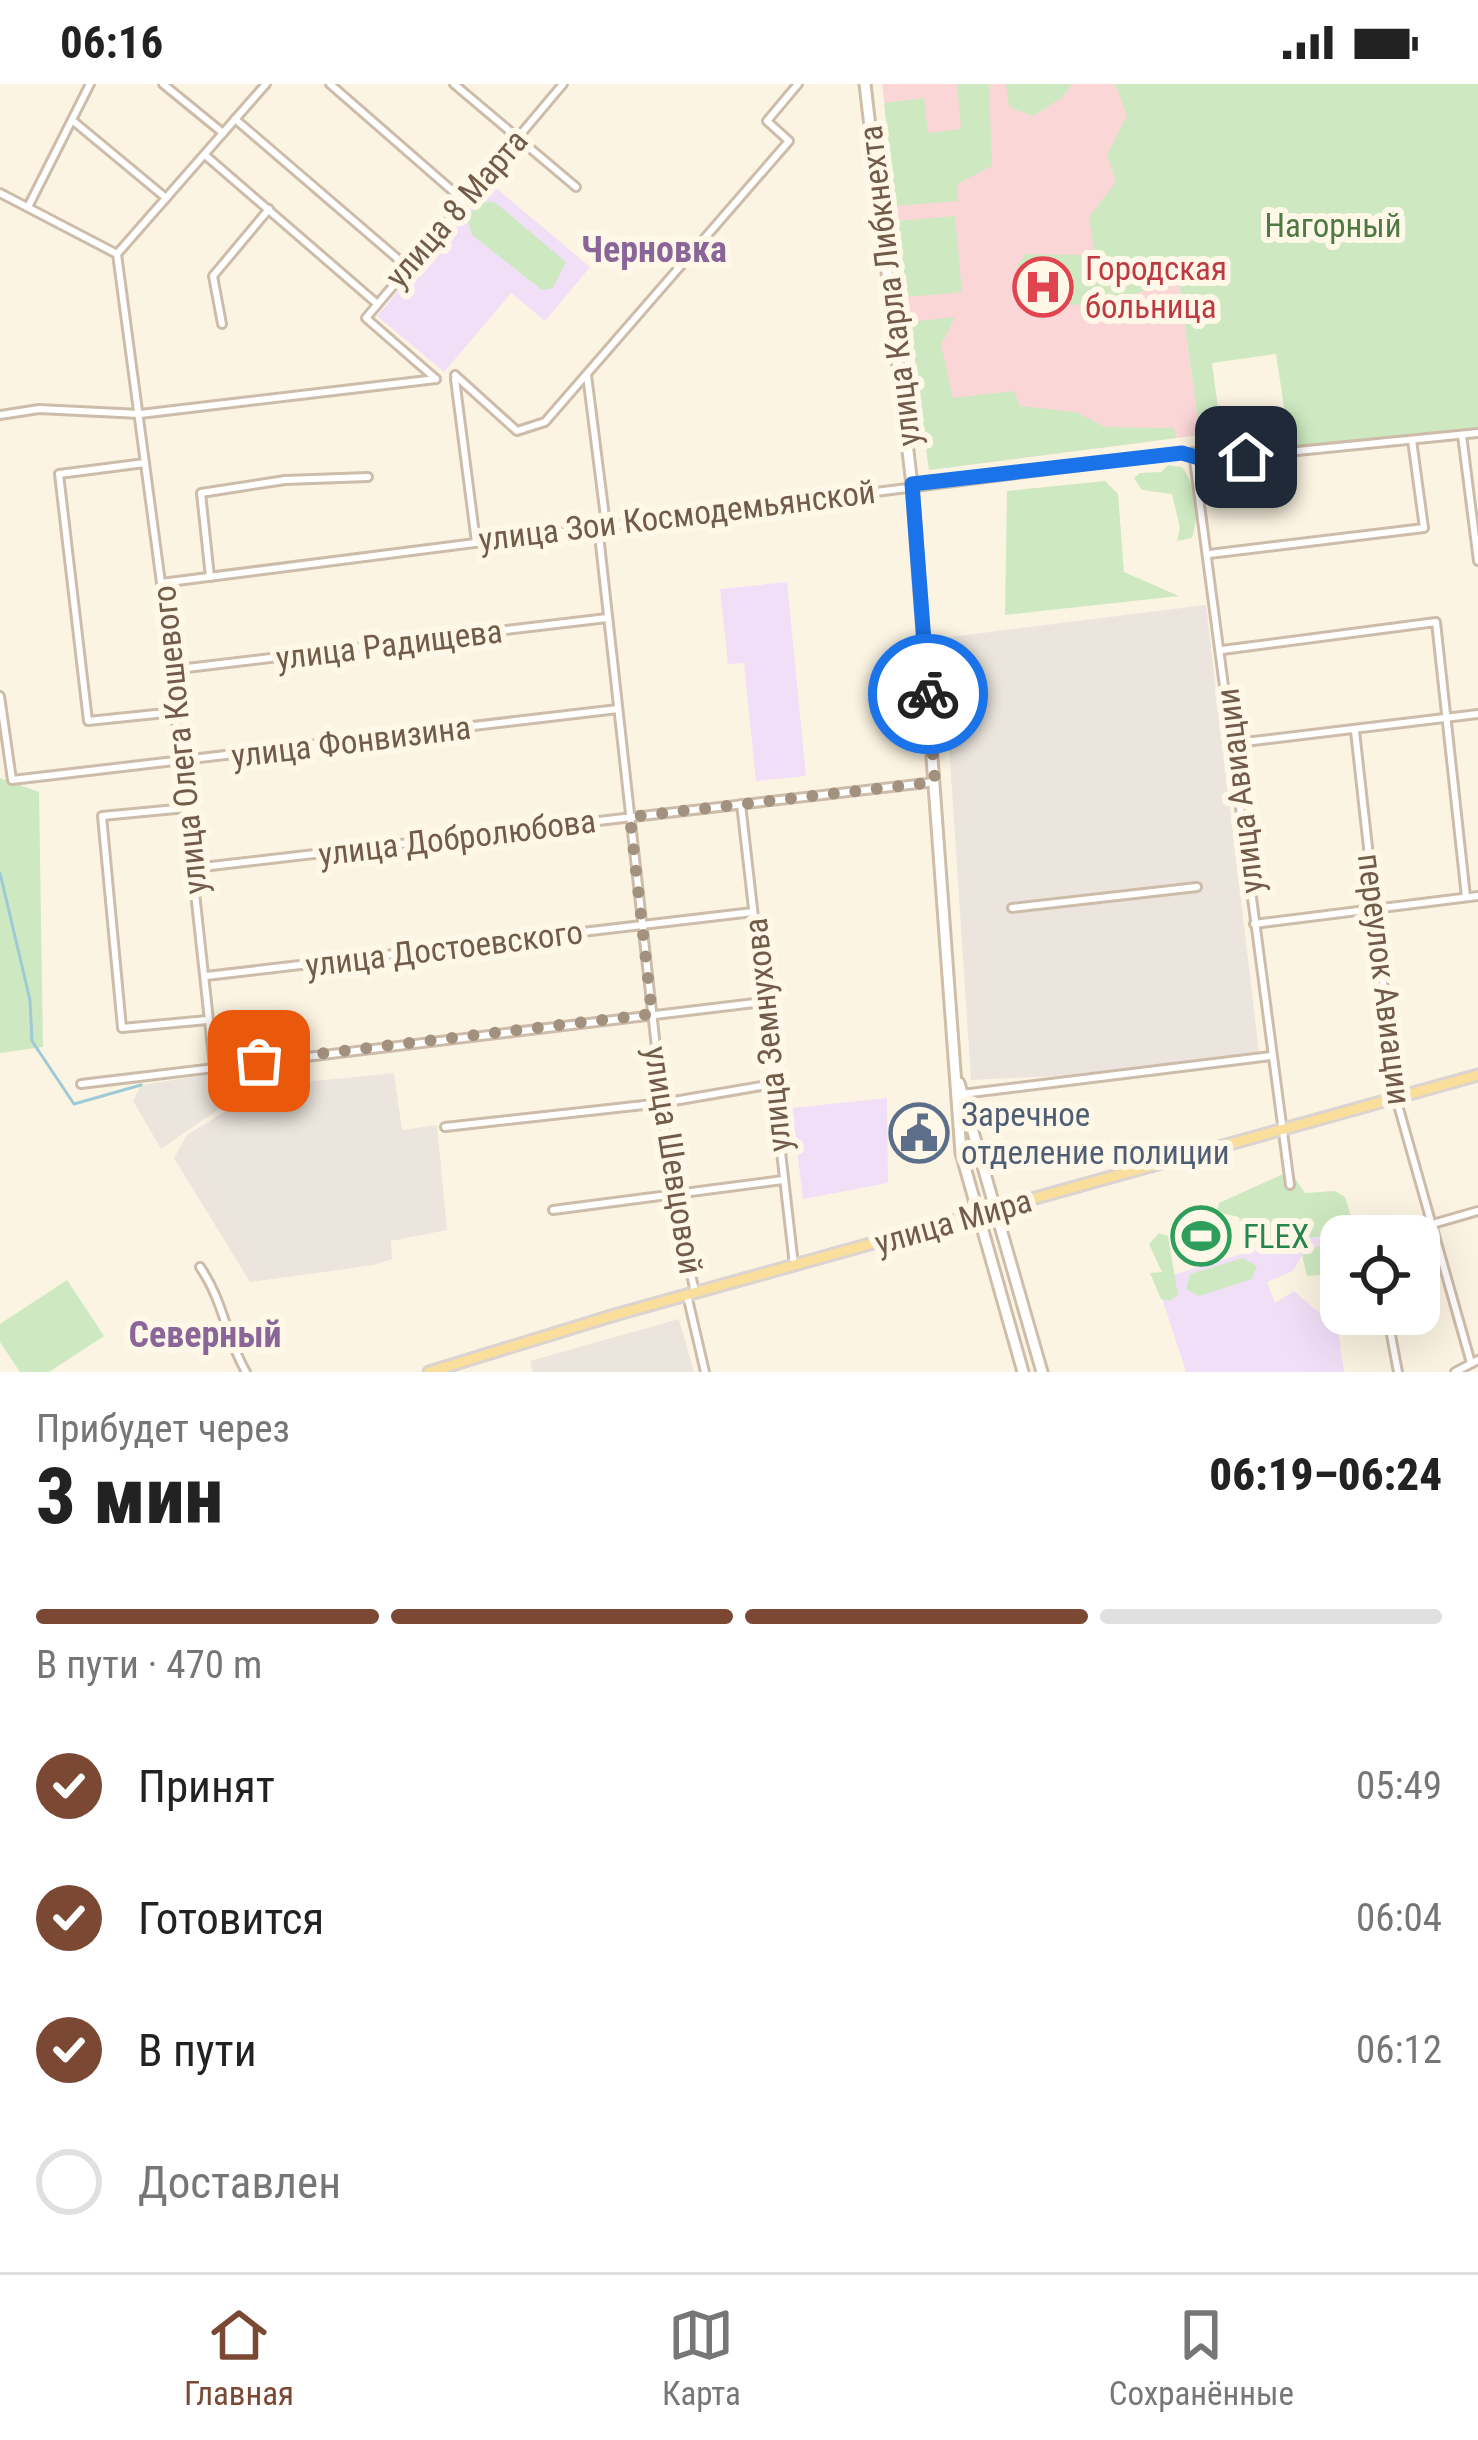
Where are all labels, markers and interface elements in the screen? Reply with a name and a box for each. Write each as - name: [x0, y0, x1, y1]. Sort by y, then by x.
- text: 06:16: [60, 16, 163, 69]
- street label: улица 8 Марта: [377, 121, 536, 295]
- street label: улица Карла Либкнехта: [850, 123, 929, 449]
- park label: Нагорный: [1264, 206, 1402, 245]
- district label: Черновка: [581, 229, 727, 271]
- place label: Городская больница: [1085, 249, 1227, 326]
- hospital icon: Городская больница: [1012, 256, 1074, 318]
- pin: [1195, 406, 1297, 508]
- icon: home: [1213, 424, 1279, 490]
- street label: улица Зои Космодемьянской: [477, 472, 878, 559]
- street label: улица Олега Кошевого: [144, 584, 215, 896]
- street label: улица Радищева: [274, 611, 504, 678]
- courier: [868, 634, 988, 754]
- icon: bike: [895, 661, 961, 727]
- street label: улица Авиации: [1208, 686, 1271, 896]
- street label: улица Фонвизина: [229, 707, 473, 776]
- street label: улица Добролюбова: [316, 801, 598, 874]
- street label: переулок Авиации: [1350, 851, 1419, 1107]
- street label: улица Достоевского: [303, 912, 585, 985]
- street label: улица Земнухова: [736, 916, 799, 1154]
- pin: [208, 1010, 310, 1112]
- icon: bag: [226, 1028, 292, 1094]
- street label: улица Шевцовой: [636, 1043, 711, 1277]
- place label: Заречное отделение полиции: [961, 1095, 1230, 1172]
- public building icon: Заречное отделение полиции: [888, 1102, 950, 1164]
- street label: улица Мира: [870, 1181, 1036, 1262]
- sports icon: FLEX: [1170, 1205, 1232, 1267]
- map controls: [1320, 1215, 1440, 1335]
- button: locate: [1320, 1215, 1440, 1335]
- place label: FLEX: [1243, 1217, 1309, 1256]
- district label: Северный: [128, 1314, 282, 1356]
- text: Прибудет через: [36, 1406, 290, 1452]
- text: 06:19–06:24: [1209, 1448, 1442, 1501]
- text: 3 мин: [36, 1451, 223, 1542]
- text: В пути · 470 m: [36, 1642, 262, 1688]
- icon: check: [36, 1753, 102, 1819]
- text: Принят: [138, 1760, 275, 1813]
- text: 05:49: [1356, 1763, 1442, 1809]
- icon: check: [36, 1885, 102, 1951]
- text: Готовится: [138, 1892, 324, 1945]
- text: 06:04: [1356, 1895, 1442, 1941]
- icon: check: [36, 2017, 102, 2083]
- text: В пути: [138, 2024, 257, 2077]
- text: 06:12: [1356, 2027, 1442, 2073]
- text: Доставлен: [138, 2156, 341, 2209]
- tab: Главная: [184, 2302, 294, 2413]
- tab: Карта: [662, 2302, 741, 2413]
- tab: Сохранённые: [1109, 2302, 1294, 2413]

